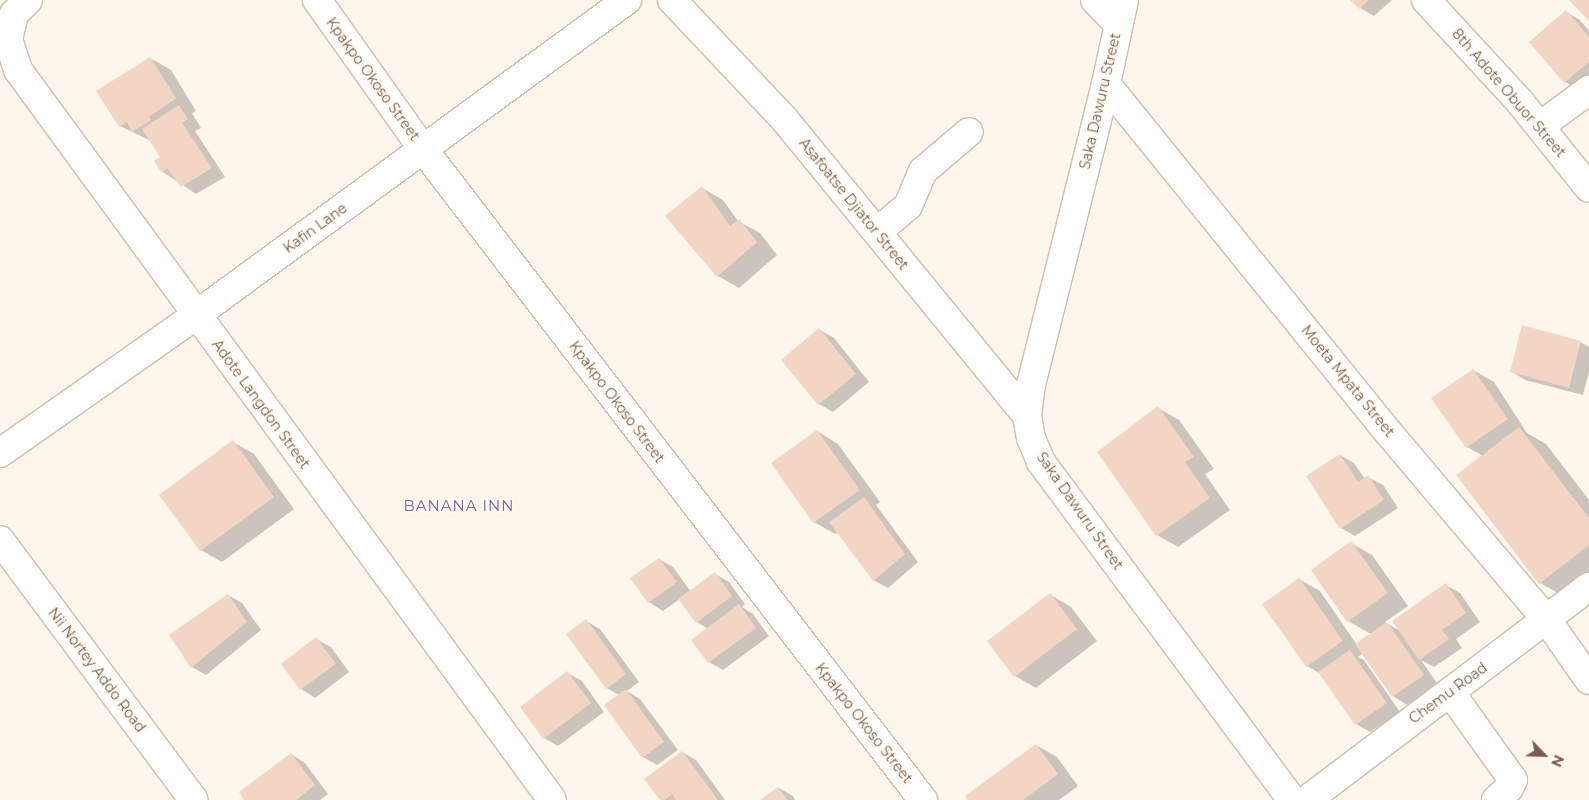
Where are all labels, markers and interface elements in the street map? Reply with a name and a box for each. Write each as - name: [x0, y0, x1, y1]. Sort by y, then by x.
- street label: Kpakpo Okoso Street: [323, 14, 423, 144]
- street label: 8th Adote Obuor Street: [1449, 25, 1569, 161]
- street label: Saka Dawuru Street: [1076, 31, 1124, 171]
- street label: Asafoatse Djiator Street: [796, 135, 912, 273]
- street label: Kafin Lane: [280, 199, 350, 257]
- street label: Moeta Mpata Street: [1298, 322, 1398, 440]
- street label: Adote Langdon Street: [209, 336, 313, 472]
- street label: Kpakpo Okoso Street: [566, 338, 668, 466]
- street label: Saka Dawuru Street: [1033, 449, 1127, 573]
- district label: BANANA INN: [402, 497, 516, 515]
- street label: Nii Nortey Addo Road: [45, 604, 149, 736]
- street label: Chemu Road: [1406, 659, 1490, 727]
- street label: Kpakpo Okoso Street: [812, 660, 916, 786]
- north arrow: [1519, 730, 1569, 780]
- text: N: [1547, 752, 1568, 770]

